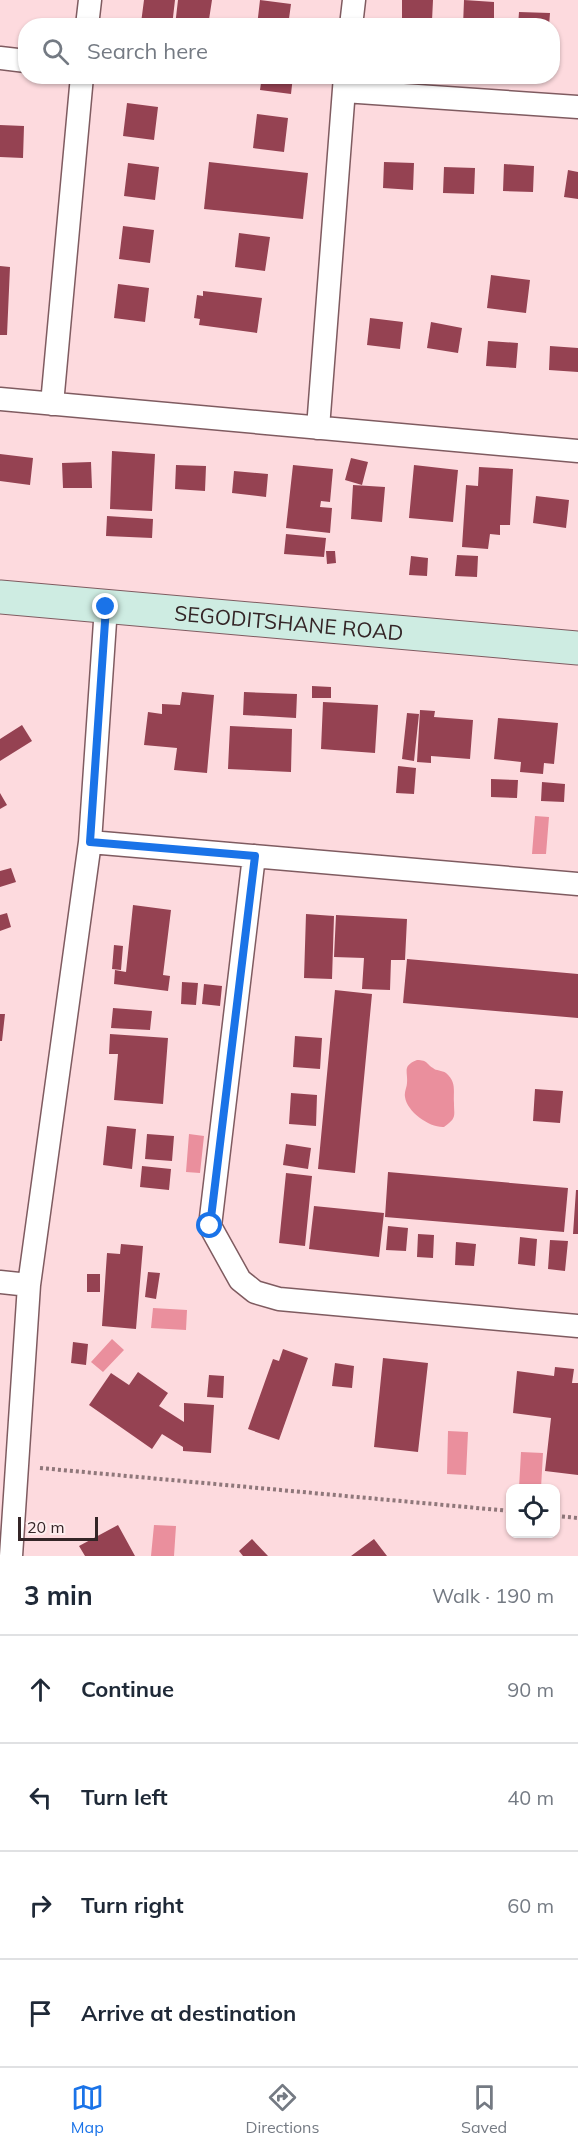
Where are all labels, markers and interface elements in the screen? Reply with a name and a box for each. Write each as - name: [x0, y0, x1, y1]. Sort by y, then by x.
- search box: [18, 18, 560, 84]
- icon: search: [39, 35, 72, 68]
- text: Search here: [87, 37, 208, 65]
- route end: [92, 593, 118, 619]
- street label: SEGODITSHANE ROAD: [173, 599, 405, 646]
- route start: [196, 1212, 222, 1238]
- map controls: [506, 1484, 560, 1538]
- button: locate: [506, 1484, 560, 1538]
- scale bar: [18, 1514, 98, 1542]
- text: 20 m: [27, 1517, 64, 1537]
- text: 3 min: [24, 1579, 93, 1612]
- text: Walk · 190 m: [432, 1583, 554, 1608]
- icon: ahead: [24, 1673, 57, 1706]
- text: Continue: [81, 1675, 174, 1703]
- text: 90 m: [507, 1677, 554, 1702]
- icon: left: [24, 1781, 57, 1814]
- text: Turn left: [81, 1783, 168, 1811]
- text: 40 m: [507, 1785, 554, 1810]
- icon: right: [24, 1889, 57, 1922]
- text: Turn right: [81, 1891, 184, 1919]
- text: 60 m: [507, 1893, 554, 1918]
- icon: arrive: [24, 1997, 57, 2030]
- text: Arrive at destination: [81, 1999, 296, 2027]
- tab: Map: [71, 2081, 104, 2137]
- tab: Directions: [245, 2081, 319, 2137]
- tab: Saved: [461, 2081, 507, 2137]

